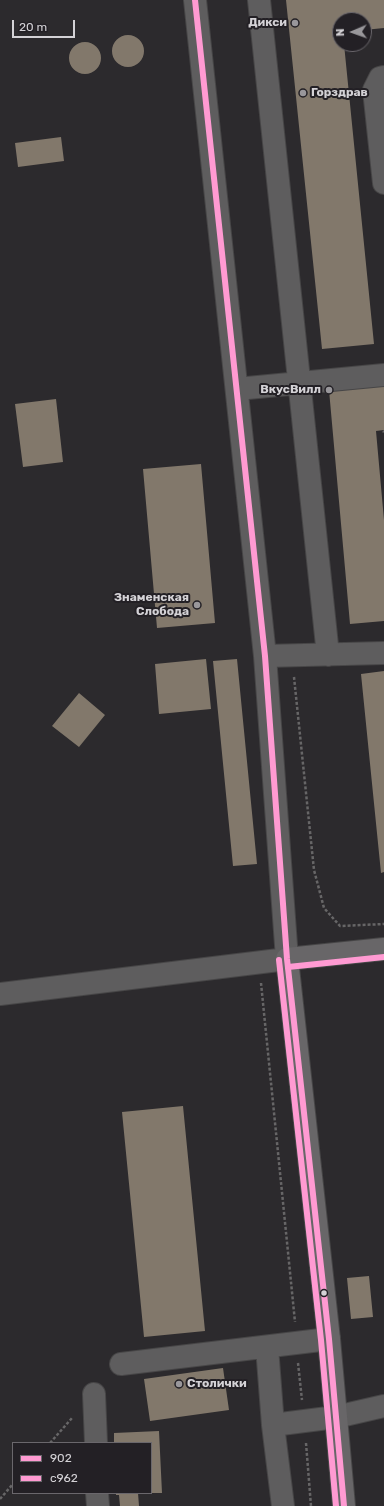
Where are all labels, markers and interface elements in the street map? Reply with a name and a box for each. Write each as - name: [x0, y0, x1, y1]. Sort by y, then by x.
- scale bar: [14, 12, 77, 38]
- north arrow: [332, 12, 372, 52]
- place label: Дикси: [248, 16, 287, 30]
- marker: Дикси: [290, 18, 300, 28]
- text: 20 m: [19, 20, 47, 34]
- text: N: [334, 28, 347, 37]
- place label: Горздрав: [311, 86, 368, 100]
- marker: Горздрав: [298, 88, 308, 98]
- place label: ВкусВилл: [260, 383, 321, 397]
- marker: ВкусВилл: [324, 385, 334, 395]
- place label: Знаменская Слобода: [114, 591, 189, 619]
- marker: Знаменская Слобода: [192, 600, 202, 610]
- unlabelled marker: [319, 1288, 329, 1298]
- place label: Столички: [187, 1377, 247, 1391]
- marker: Столички: [174, 1379, 184, 1389]
- legend: [12, 1442, 152, 1494]
- text: 902: [50, 1451, 72, 1465]
- text: с962: [50, 1471, 78, 1485]

